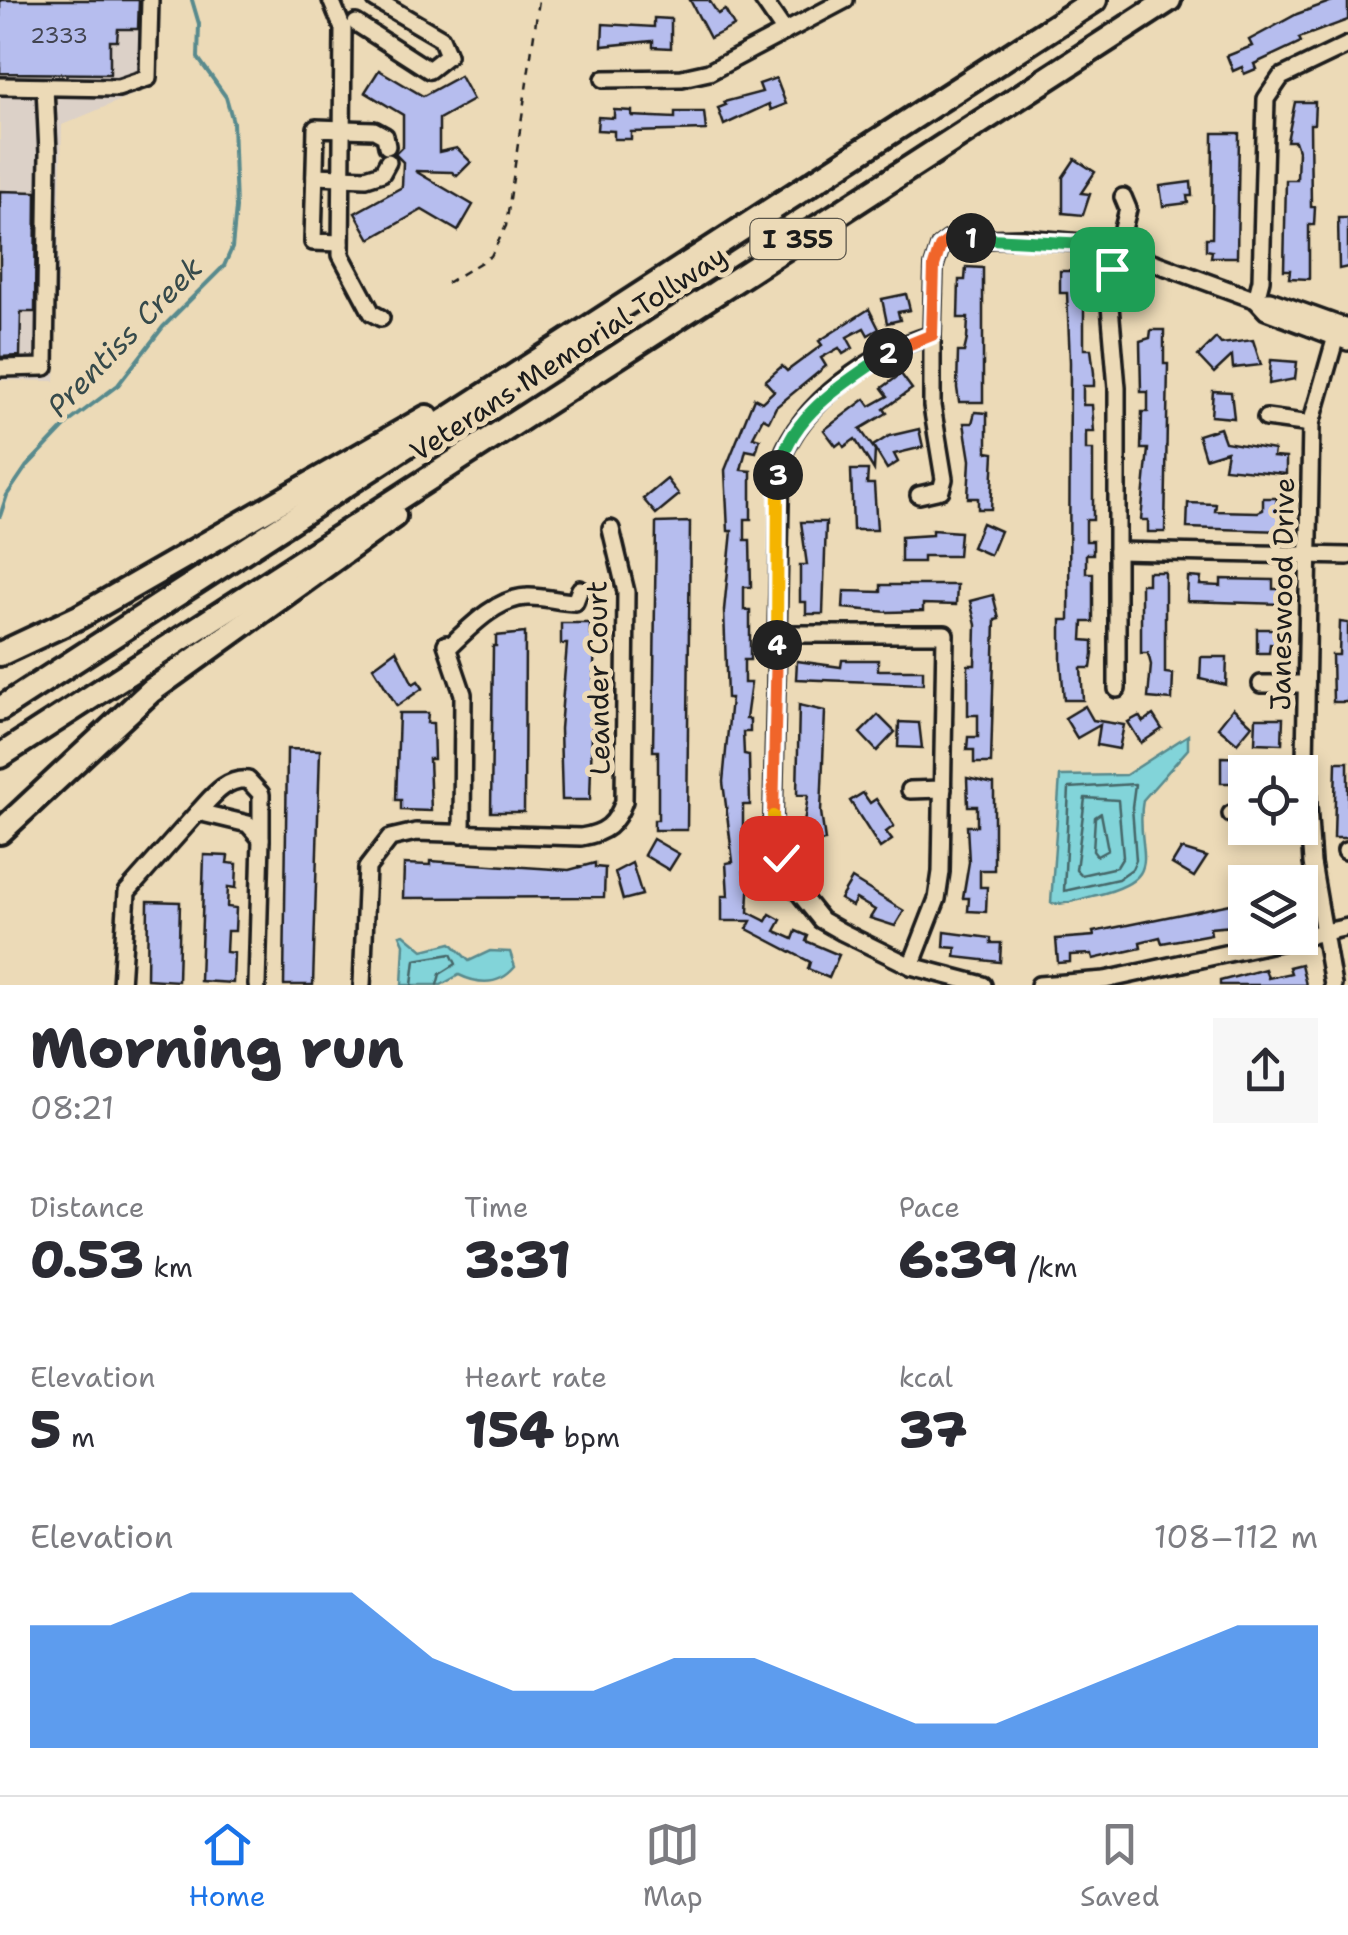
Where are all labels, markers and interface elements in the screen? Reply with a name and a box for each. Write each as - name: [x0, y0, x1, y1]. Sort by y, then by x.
- house number: 2333: [30, 21, 88, 50]
- pin: 1: [946, 213, 996, 263]
- road number: I 355: [750, 219, 846, 259]
- text: 1: [965, 219, 977, 257]
- pin: [1070, 227, 1155, 312]
- street label: Veterans Memorial Tollway: [402, 236, 734, 470]
- icon: arrive: [1085, 242, 1140, 297]
- water label: Prentiss Creek: [38, 248, 212, 426]
- pin: 2: [863, 328, 913, 378]
- text: 2: [878, 334, 898, 372]
- pin: 3: [753, 450, 803, 500]
- text: 3: [768, 456, 788, 494]
- street label: Janeswood Drive: [1261, 477, 1303, 711]
- street label: Leander Court: [577, 580, 619, 776]
- pin: 4: [752, 620, 802, 670]
- text: 4: [767, 626, 787, 664]
- map controls: [1228, 755, 1318, 955]
- button: locate: [1228, 755, 1318, 845]
- pin: [739, 816, 824, 901]
- icon: check: [754, 831, 809, 886]
- button: layers: [1228, 865, 1318, 955]
- text: Morning run: [30, 1011, 404, 1085]
- button: share: [1213, 1018, 1318, 1123]
- text: 08:21: [30, 1086, 114, 1129]
- text: Distance: [30, 1188, 145, 1226]
- text: Time: [464, 1188, 529, 1226]
- text: Pace: [899, 1188, 960, 1226]
- text: 0.53: [30, 1226, 144, 1293]
- text: 3:31: [464, 1226, 571, 1293]
- text: 6:39: [899, 1226, 1018, 1293]
- text: km: [144, 1248, 193, 1286]
- text: /km: [1018, 1248, 1078, 1286]
- text: Elevation: [30, 1358, 155, 1396]
- text: Heart rate: [464, 1358, 607, 1396]
- text: kcal: [899, 1358, 953, 1396]
- text: 5: [30, 1396, 61, 1463]
- text: 154: [464, 1396, 554, 1463]
- text: 37: [899, 1396, 967, 1463]
- text: m: [61, 1418, 95, 1456]
- text: bpm: [554, 1418, 620, 1456]
- text: Elevation: [30, 1515, 173, 1558]
- text: 108–112 m: [1154, 1515, 1318, 1558]
- tab: Home: [189, 1817, 266, 1915]
- tab: Map: [643, 1817, 703, 1915]
- tab: Saved: [1080, 1817, 1159, 1915]

